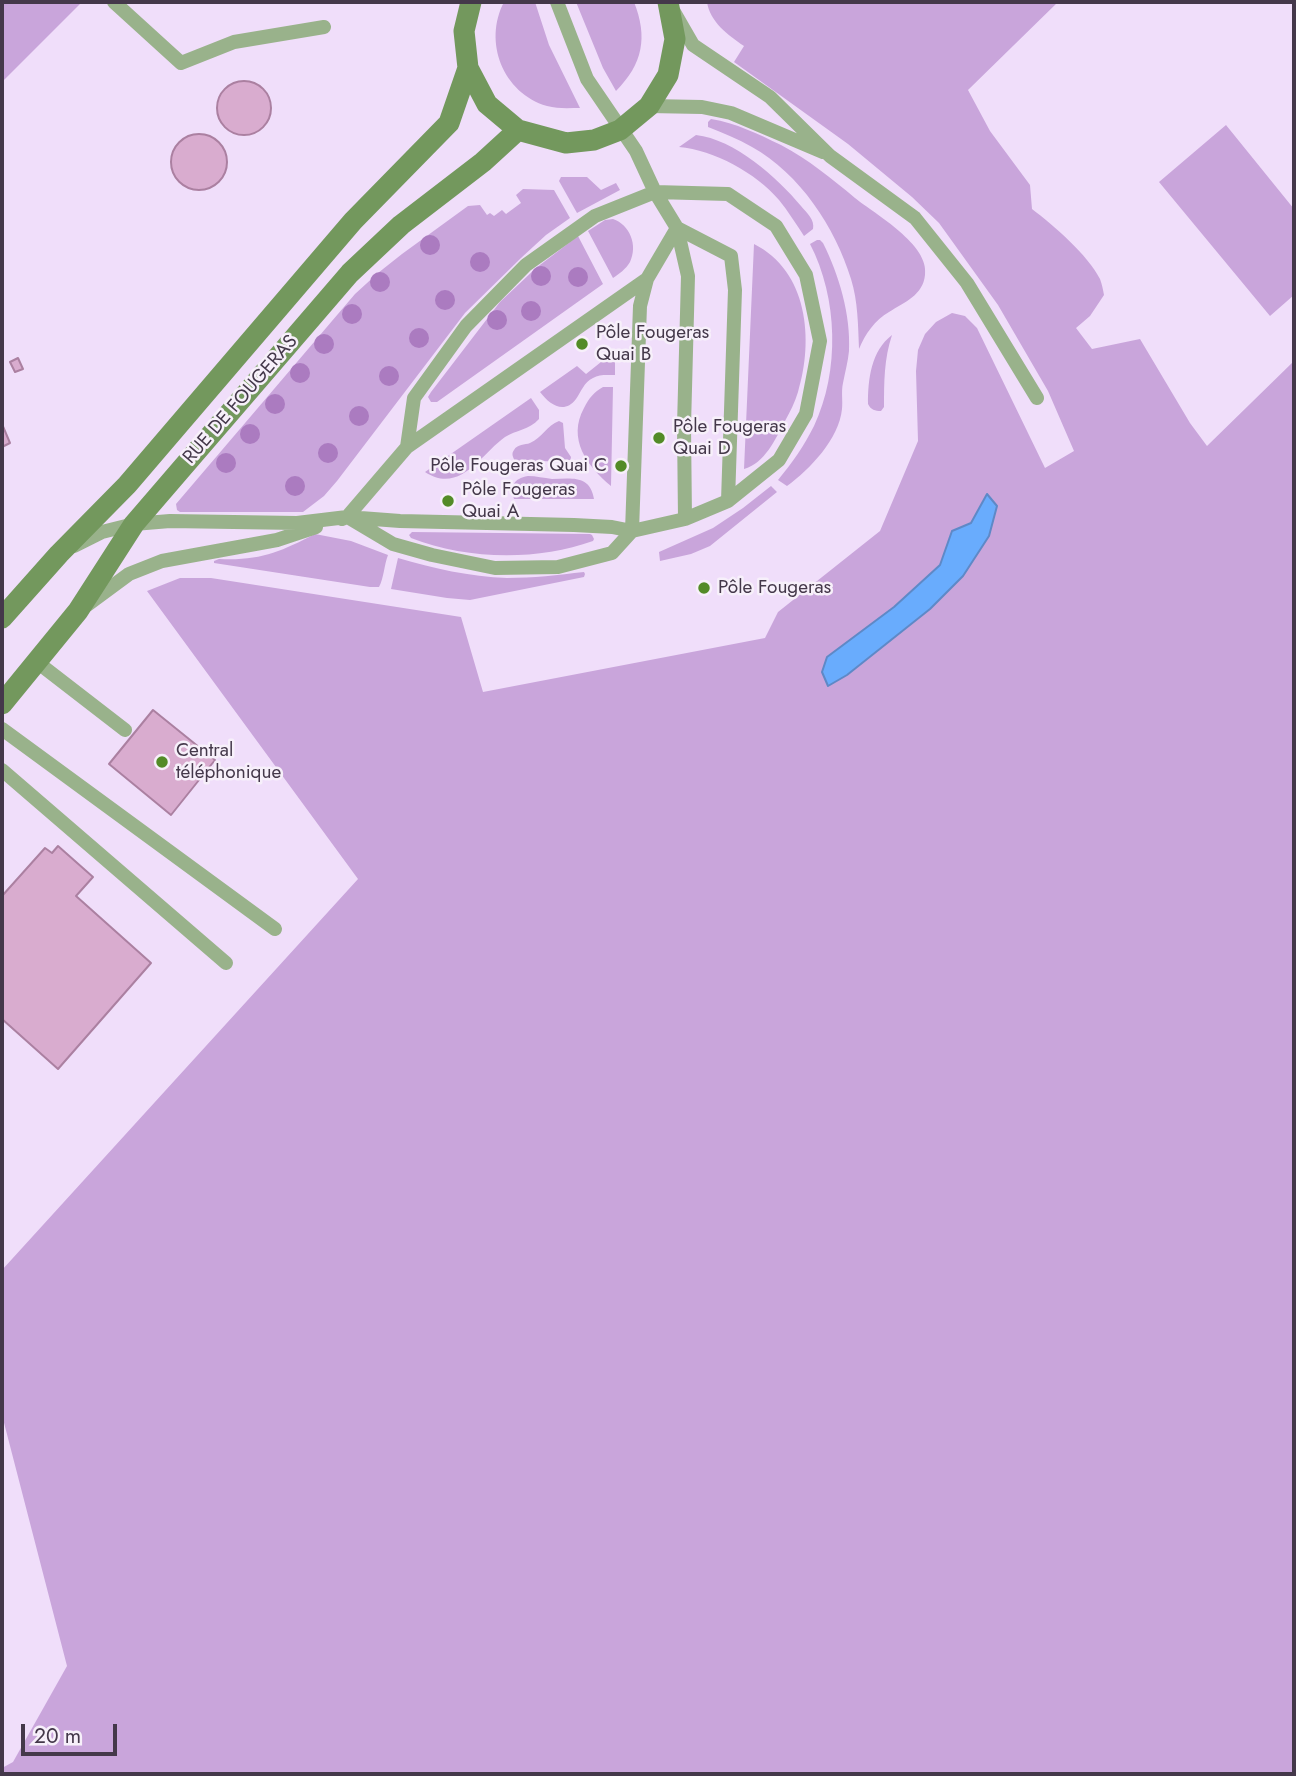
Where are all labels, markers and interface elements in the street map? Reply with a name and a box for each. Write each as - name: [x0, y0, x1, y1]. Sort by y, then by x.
- place label: Pôle Fougeras Quai B: [596, 322, 709, 366]
- street label: RUE DE FOUGERAS: [179, 331, 303, 469]
- marker: Pôle Fougeras Quai B: [574, 336, 590, 352]
- place label: Pôle Fougeras Quai D: [673, 416, 786, 460]
- marker: Pôle Fougeras Quai D: [651, 430, 667, 446]
- place label: Pôle Fougeras Quai C: [430, 455, 607, 477]
- marker: Pôle Fougeras Quai C: [613, 458, 629, 474]
- place label: Pôle Fougeras Quai A: [462, 479, 575, 523]
- marker: Pôle Fougeras Quai A: [440, 493, 456, 509]
- place label: Pôle Fougeras: [718, 577, 831, 599]
- marker: Pôle Fougeras: [696, 580, 712, 596]
- place label: Central téléphonique: [176, 740, 281, 784]
- marker: Central téléphonique: [154, 754, 170, 770]
- scale bar: [24, 1710, 121, 1754]
- text: 20 m: [34, 1721, 81, 1751]

